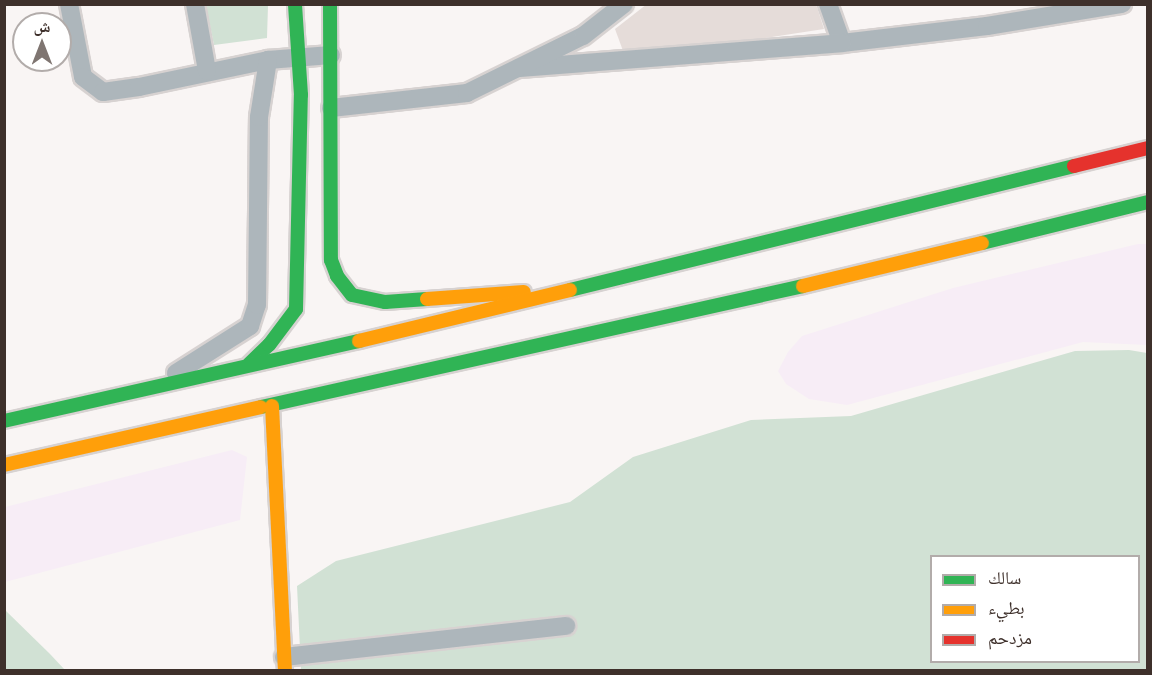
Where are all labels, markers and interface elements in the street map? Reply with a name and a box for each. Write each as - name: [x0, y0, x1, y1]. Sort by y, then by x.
- north arrow: [12, 12, 72, 72]
- text: ش: [34, 16, 50, 36]
- legend: [930, 555, 1140, 663]
- text: سالك: [988, 566, 1021, 589]
- text: بطيء: [988, 596, 1025, 619]
- text: مزدحم: [988, 626, 1032, 649]

